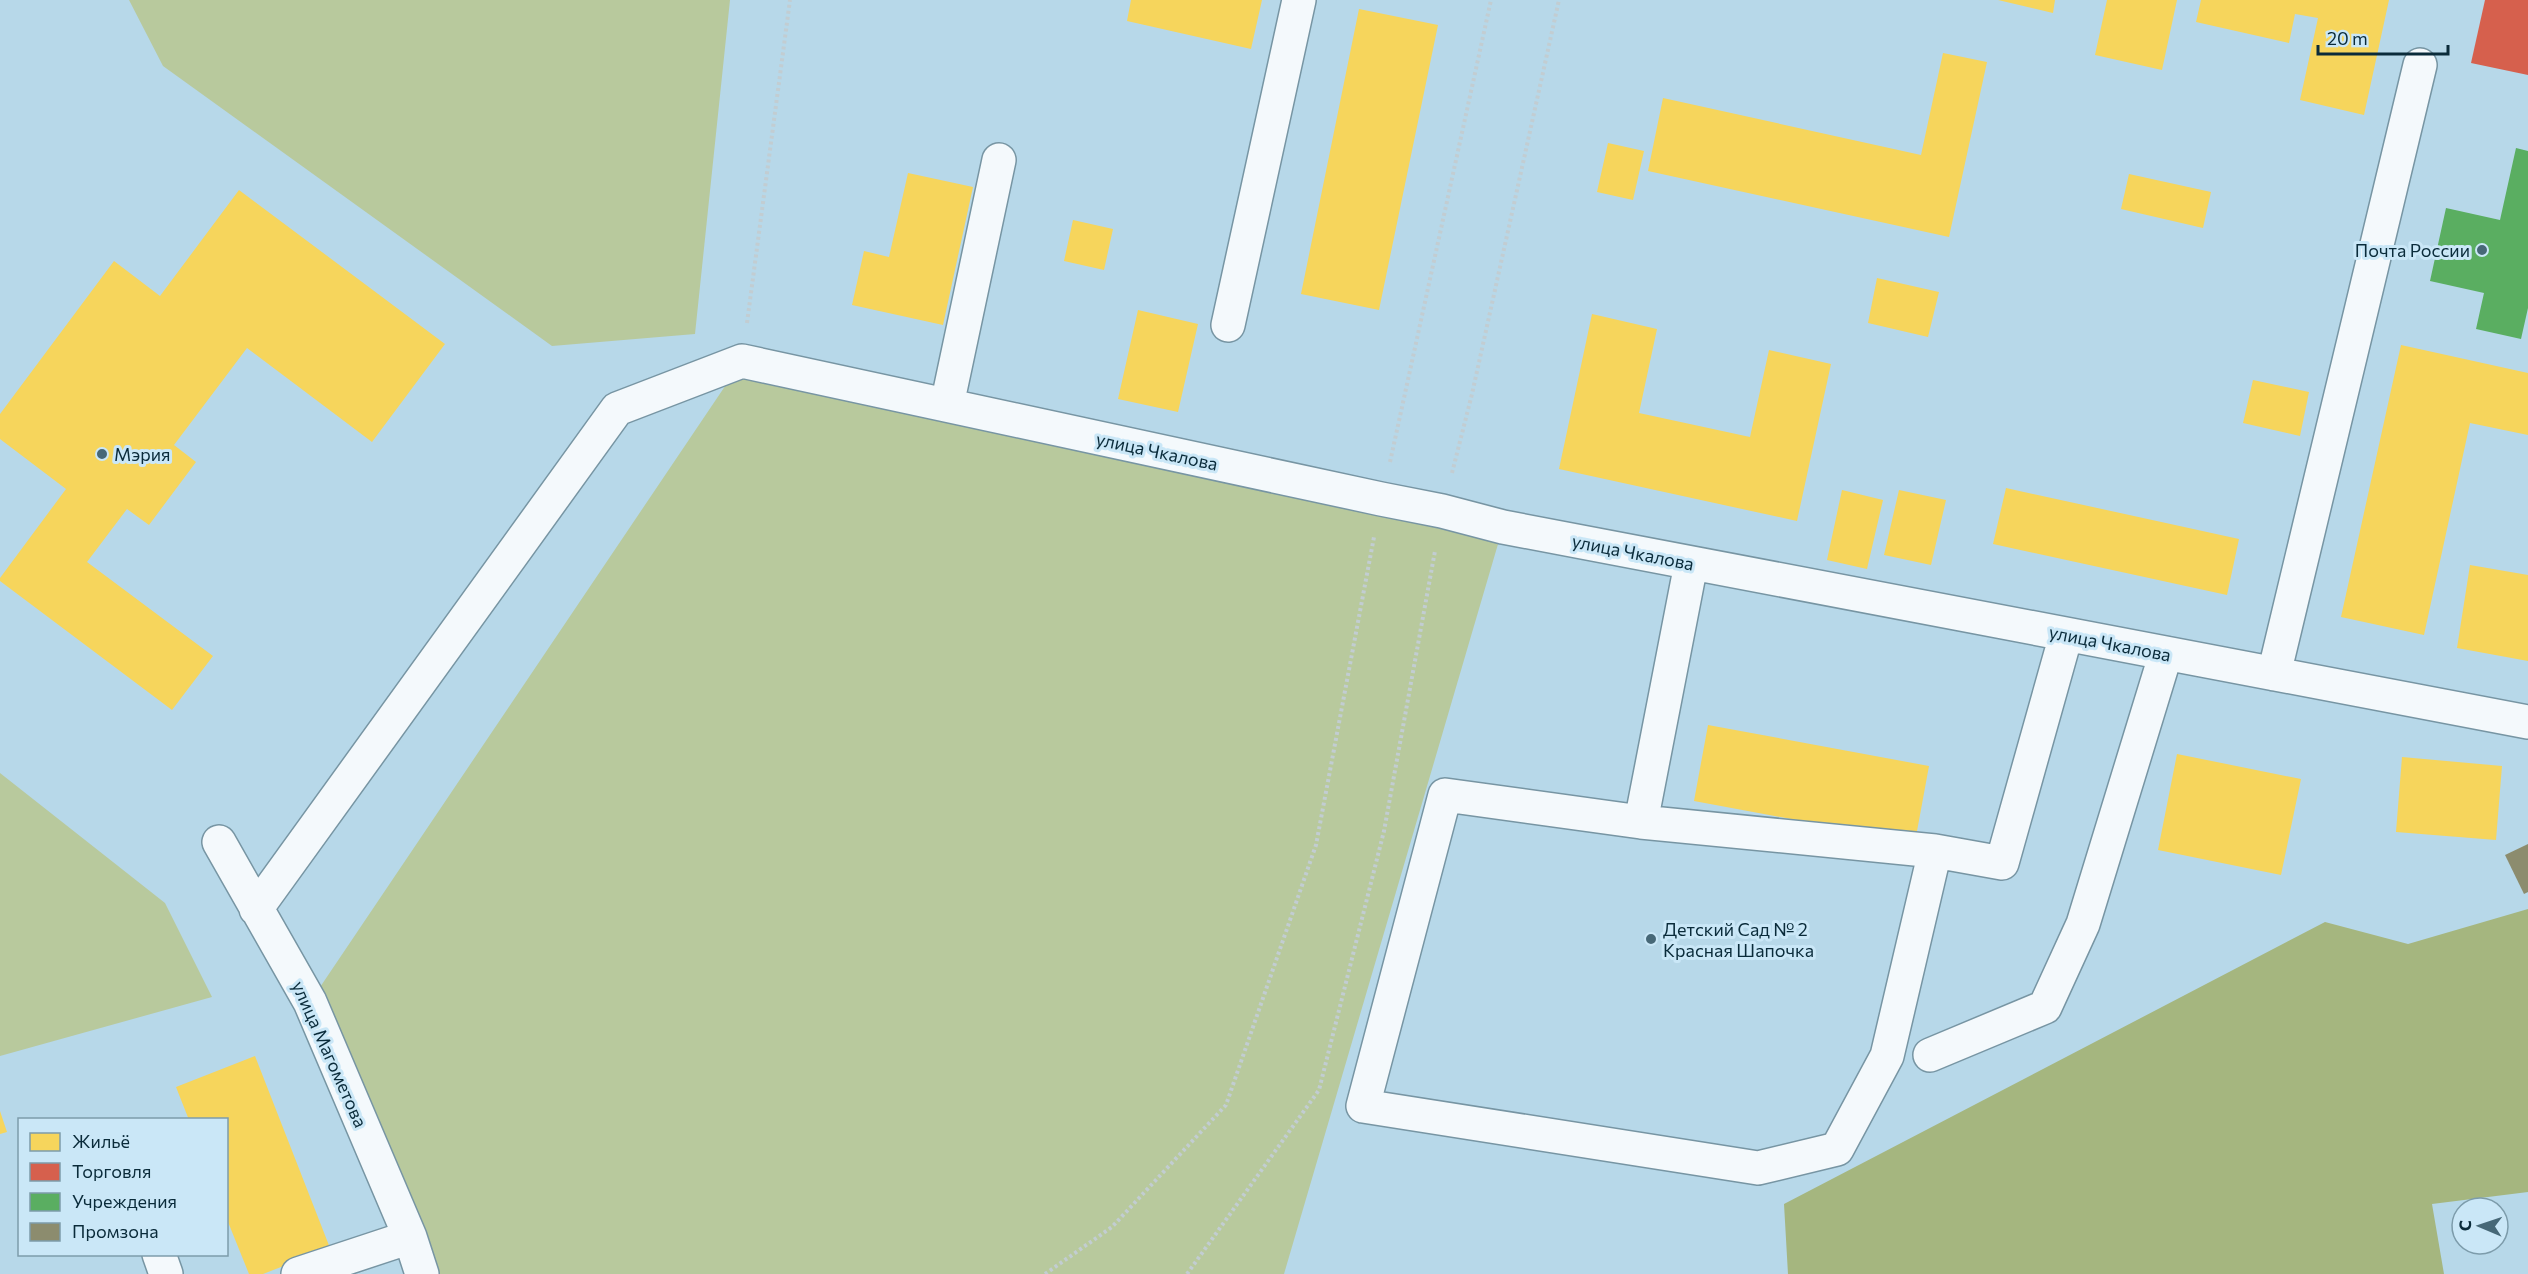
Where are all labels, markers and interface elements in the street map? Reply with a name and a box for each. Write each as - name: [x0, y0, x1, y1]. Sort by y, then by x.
- scale bar: [2318, 18, 2448, 56]
- text: 20 m: [2327, 27, 2368, 49]
- place label: Почта России: [2355, 239, 2470, 261]
- marker: Почта России: [2475, 243, 2489, 257]
- street label: улица Чкалова: [1094, 427, 1220, 475]
- place label: Мэрия: [114, 443, 171, 465]
- marker: Мэрия: [95, 447, 109, 461]
- street label: улица Чкалова: [1570, 529, 1696, 575]
- street label: улица Чкалова: [2047, 620, 2173, 666]
- place label: Детский Сад № 2 Красная Шапочка: [1663, 918, 1814, 961]
- marker: Детский Сад № 2 Красная Шапочка: [1644, 932, 1658, 946]
- street label: улица Магометова: [288, 977, 372, 1131]
- legend: [18, 1118, 228, 1256]
- text: Жильё: [72, 1130, 130, 1152]
- text: Торговля: [72, 1160, 151, 1182]
- text: Учреждения: [72, 1190, 177, 1212]
- north arrow: [2450, 1196, 2510, 1256]
- text: Промзона: [72, 1220, 159, 1242]
- text: С: [2455, 1220, 2474, 1231]

